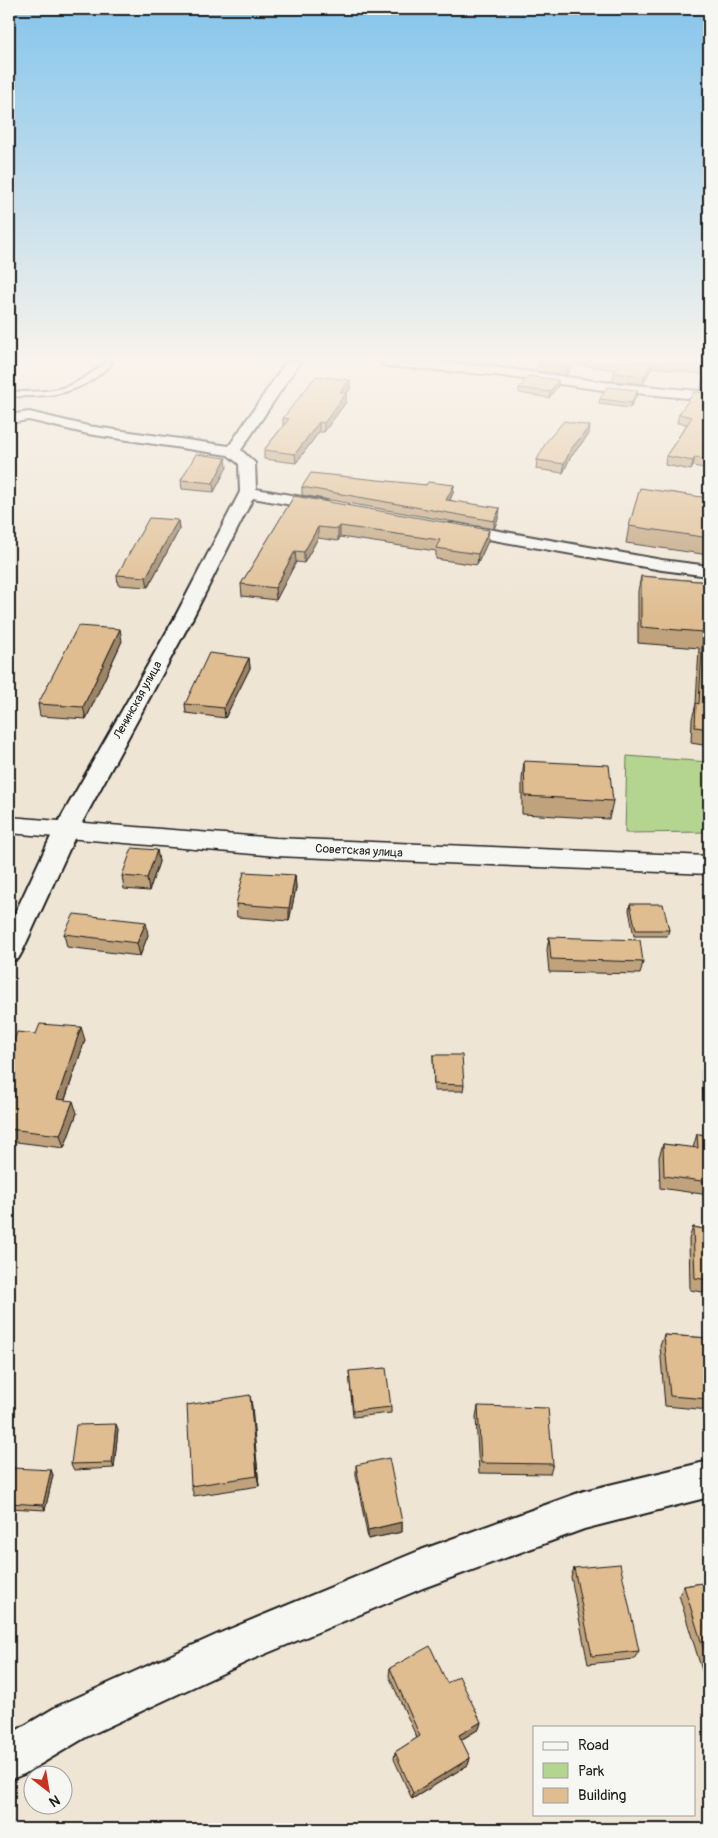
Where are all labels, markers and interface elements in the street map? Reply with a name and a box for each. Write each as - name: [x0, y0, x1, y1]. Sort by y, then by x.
- street label: Ленинская улица: [110, 658, 166, 742]
- street label: Советская улица: [315, 841, 404, 861]
- legend: [533, 1726, 696, 1816]
- text: Road: [578, 1736, 609, 1755]
- text: Park: [578, 1762, 605, 1781]
- north arrow: [22, 1766, 72, 1816]
- text: Building: [578, 1786, 626, 1805]
- text: N: [46, 1791, 63, 1810]

